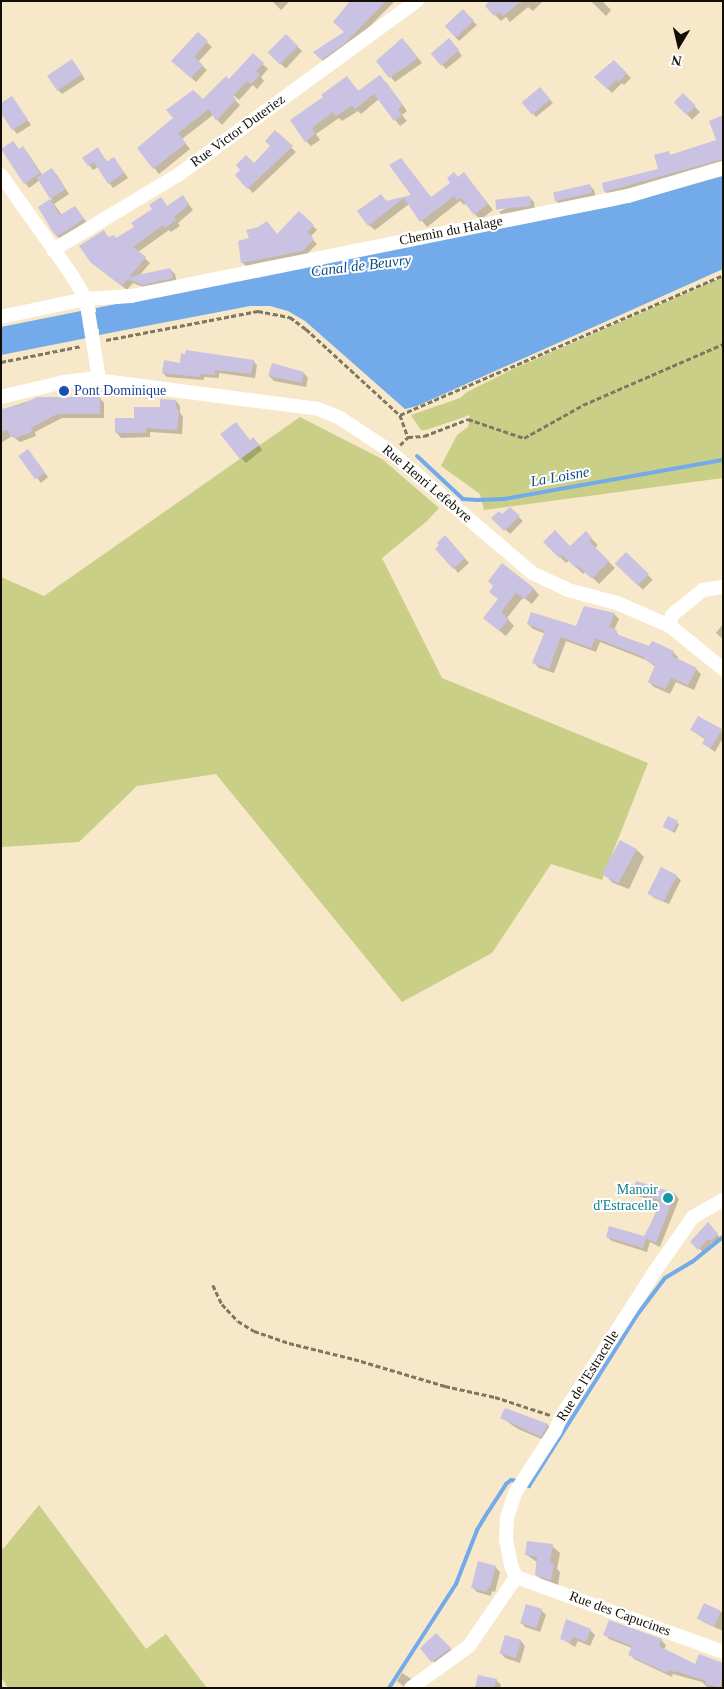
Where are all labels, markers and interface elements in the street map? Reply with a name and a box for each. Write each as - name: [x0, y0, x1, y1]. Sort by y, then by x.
- north arrow: [654, 20, 704, 70]
- text: N: [670, 52, 683, 69]
- street label: Rue Victor Duteriez: [187, 91, 289, 171]
- street label: Chemin du Halage: [398, 213, 504, 249]
- water label: Canal de Beuvry: [310, 251, 412, 281]
- place label: Pont Dominique: [74, 383, 166, 399]
- marker: Pont Dominique: [58, 385, 70, 397]
- street label: Rue Henri Lefebvre: [379, 442, 475, 526]
- water label: La Loisne: [529, 463, 591, 491]
- place label: Manoir d'Estracelle: [593, 1182, 658, 1214]
- marker: Manoir d'Estracelle: [662, 1192, 674, 1204]
- street label: Rue de l'Estracelle: [553, 1327, 623, 1425]
- street label: Rue des Capucines: [567, 1588, 673, 1640]

